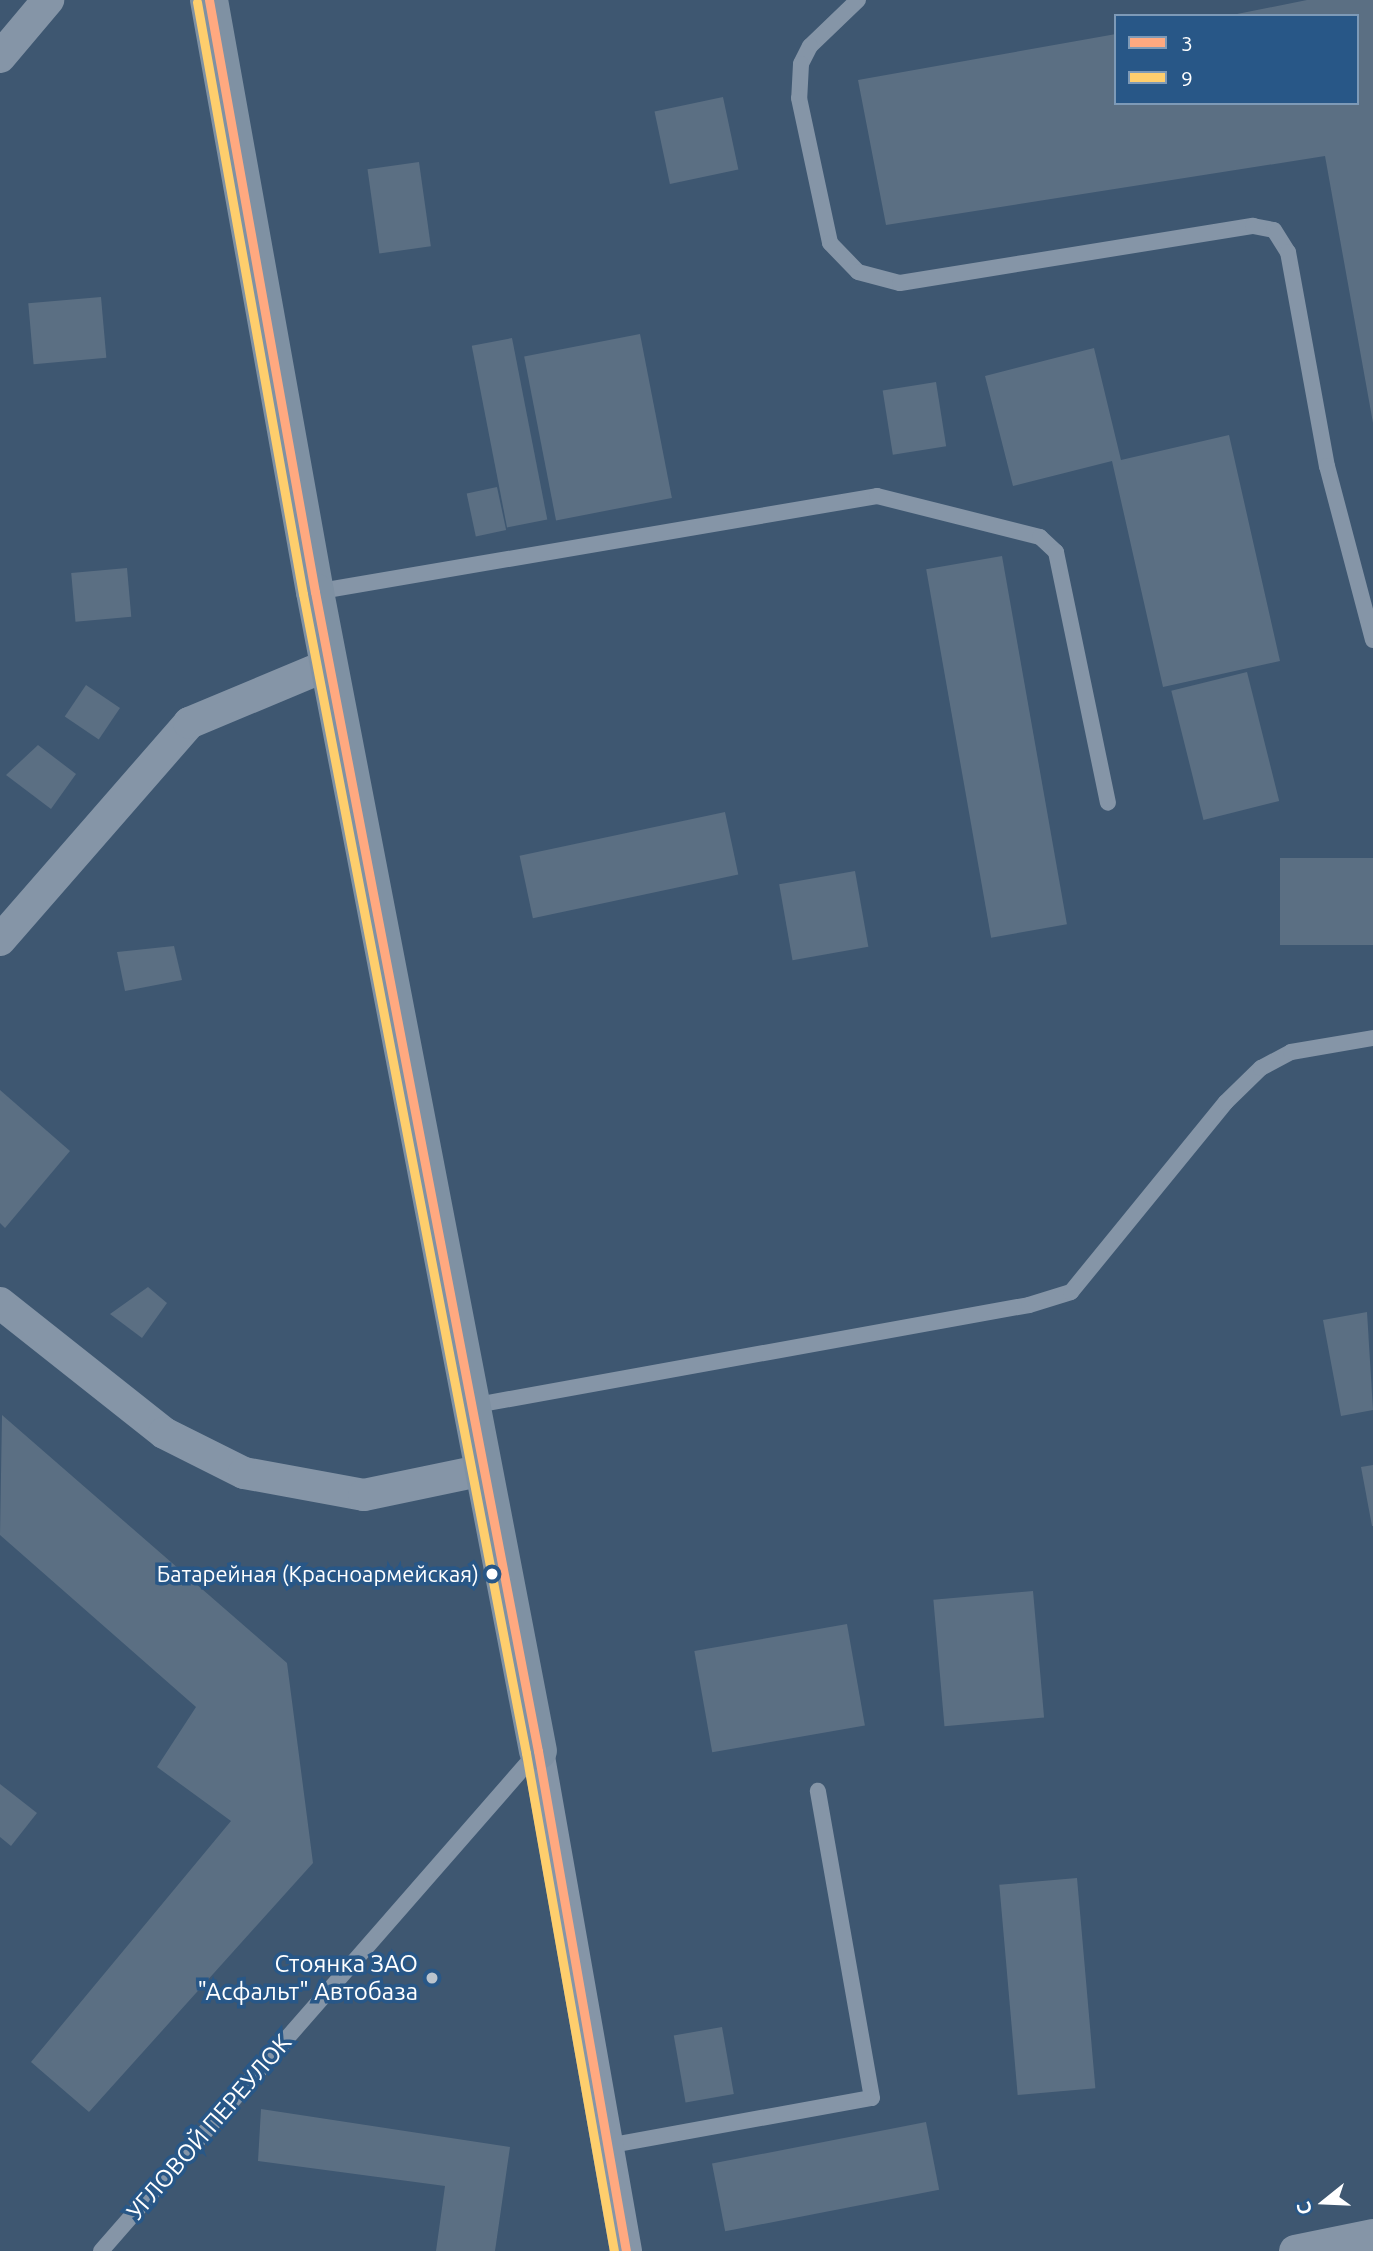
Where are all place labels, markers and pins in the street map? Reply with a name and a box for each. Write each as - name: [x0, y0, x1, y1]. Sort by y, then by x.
- place label: Батарейная (Красноармейская): [157, 1561, 479, 1587]
- marker: Батарейная (Красноармейская): [485, 1567, 499, 1581]
- place label: Стоянка ЗАО "Асфальт" Автобаза: [198, 1950, 418, 2006]
- marker: Стоянка ЗАО "Асфальт" Автобаза: [424, 1970, 440, 1986]

